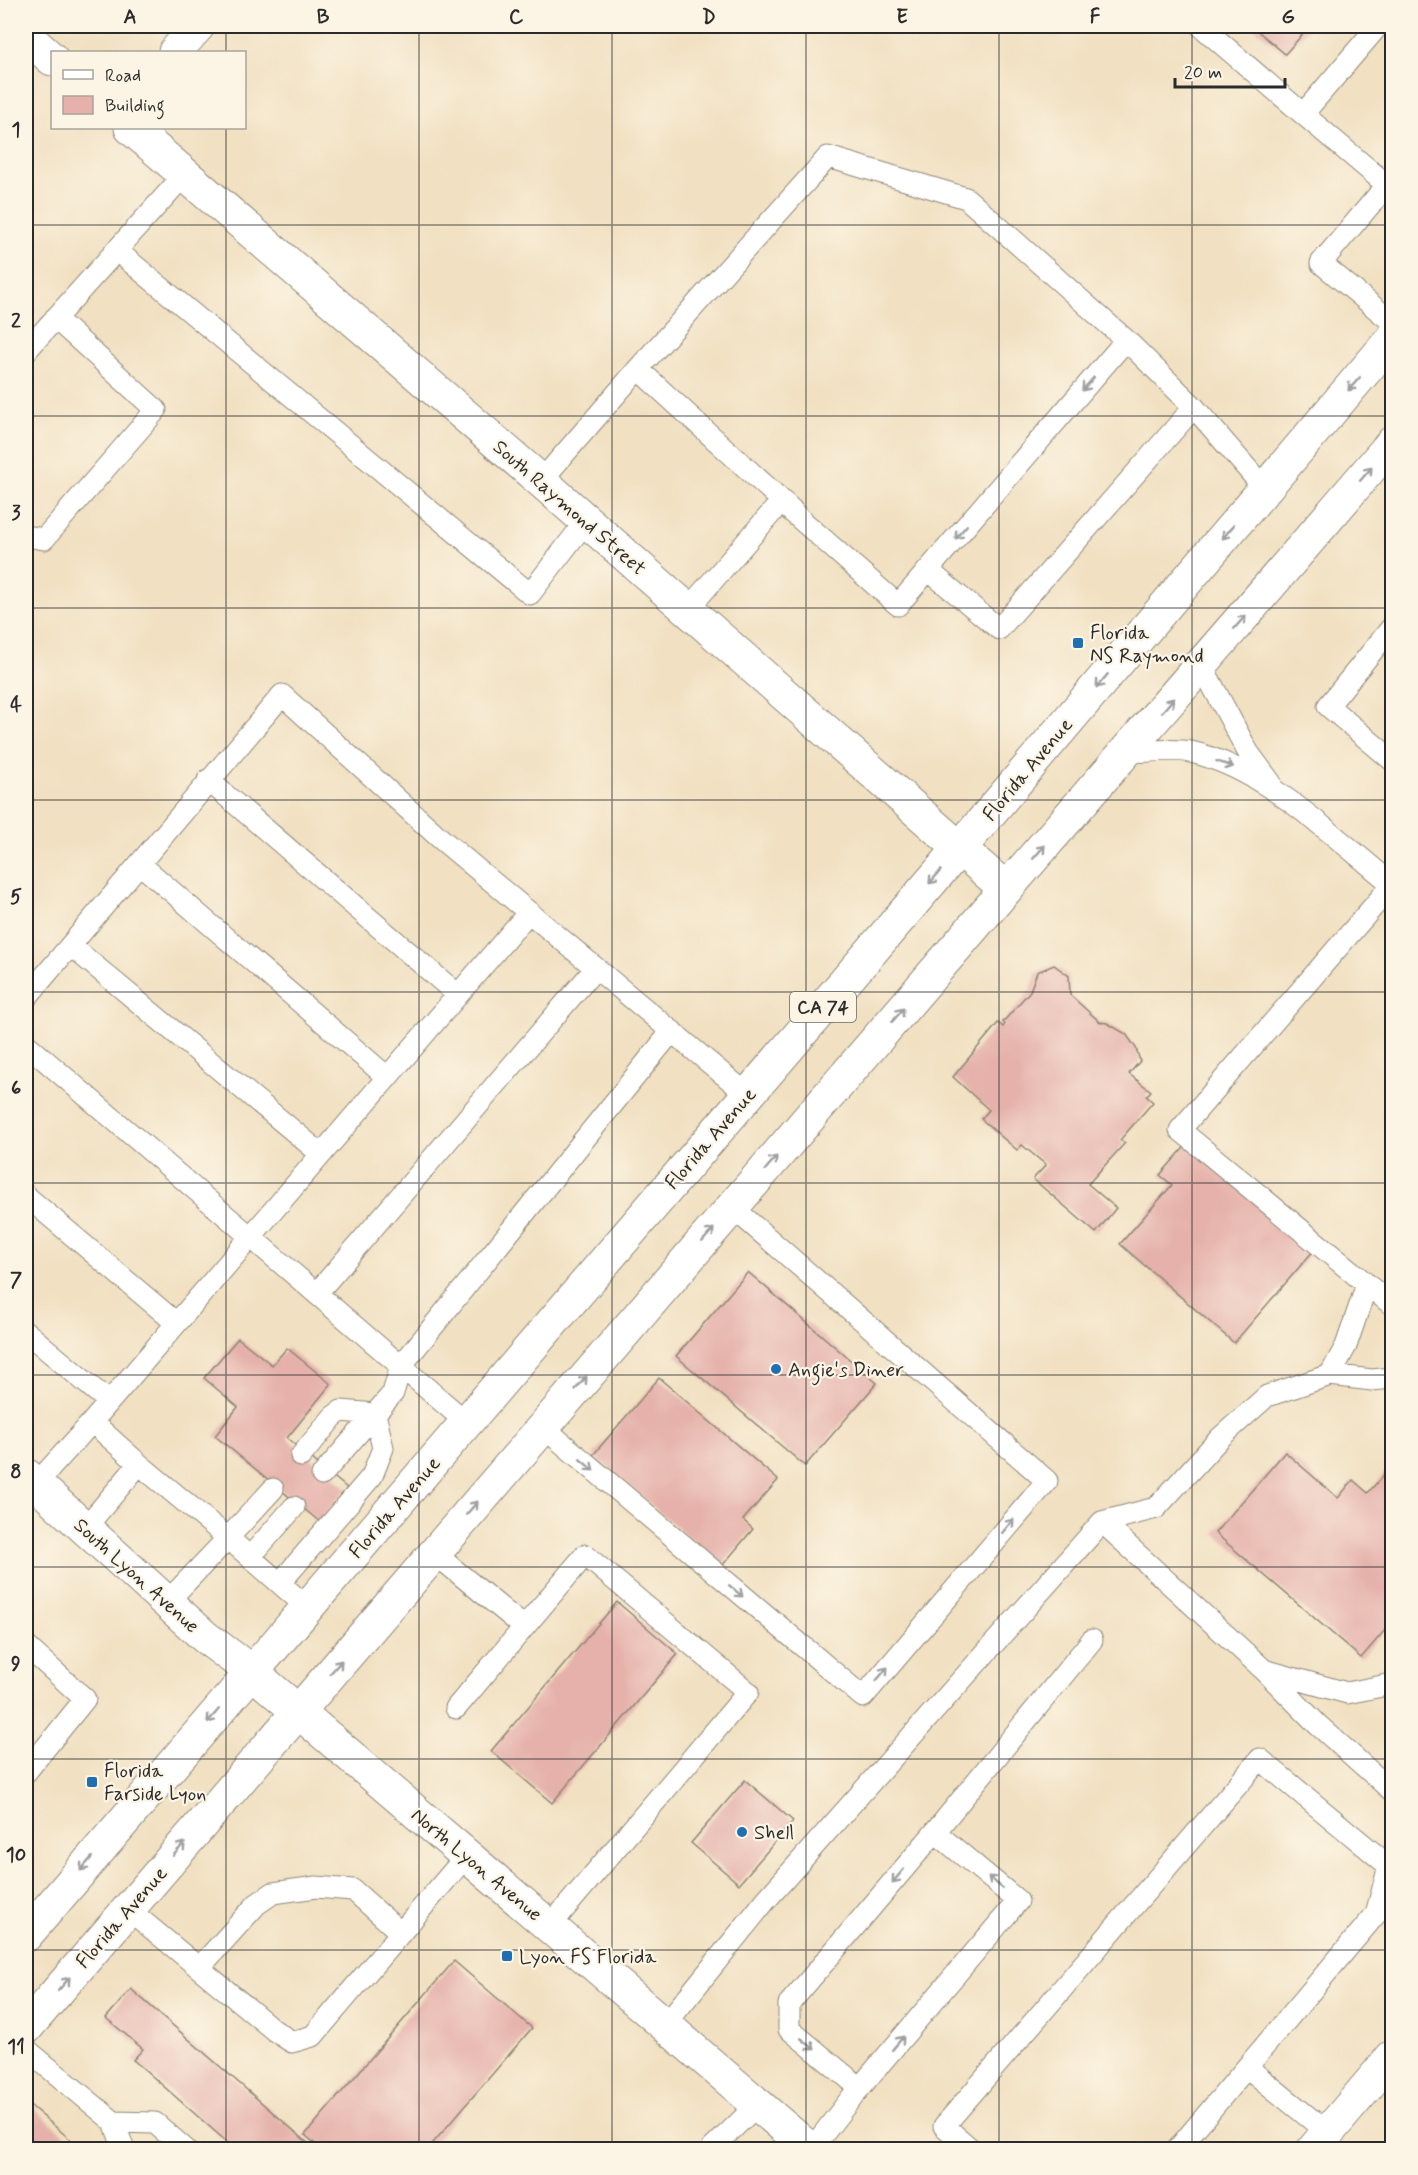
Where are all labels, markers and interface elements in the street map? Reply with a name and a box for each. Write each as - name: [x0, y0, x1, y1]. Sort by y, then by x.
- text: A: [123, 4, 137, 31]
- text: B: [317, 4, 330, 31]
- text: C: [509, 4, 524, 31]
- text: D: [702, 4, 716, 31]
- text: E: [896, 4, 908, 31]
- text: F: [1090, 4, 1101, 31]
- text: G: [1281, 4, 1295, 31]
- legend: [51, 51, 246, 129]
- scale bar: [1175, 51, 1284, 89]
- text: 20 m: [1184, 61, 1222, 85]
- text: Road: [105, 64, 141, 88]
- text: Building: [105, 94, 165, 120]
- text: 1: [12, 117, 20, 144]
- text: 2: [11, 308, 21, 335]
- one-way arrow: [1081, 376, 1095, 391]
- one-way arrow: [1348, 376, 1361, 392]
- street label: South Raymond Street: [487, 434, 651, 582]
- one-way arrow: [1360, 466, 1373, 482]
- text: 3: [11, 500, 21, 527]
- one-way arrow: [954, 524, 967, 540]
- one-way arrow: [1221, 524, 1234, 540]
- one-way arrow: [1233, 614, 1246, 630]
- place label: Florida NS Raymond: [1090, 620, 1204, 670]
- marker: Florida NS Raymond: [1071, 636, 1085, 650]
- one-way arrow: [1095, 673, 1108, 689]
- text: 4: [10, 692, 22, 719]
- one-way arrow: [1161, 698, 1175, 713]
- street label: Florida Avenue: [977, 712, 1079, 827]
- one-way arrow: [1215, 759, 1234, 770]
- one-way arrow: [1032, 845, 1046, 860]
- one-way arrow: [928, 869, 941, 885]
- text: 5: [10, 884, 22, 911]
- road number: CA 74: [790, 992, 856, 1022]
- one-way arrow: [891, 1008, 905, 1023]
- text: 6: [11, 1075, 21, 1102]
- street label: Florida Avenue: [659, 1082, 763, 1196]
- one-way arrow: [764, 1155, 777, 1171]
- one-way arrow: [701, 1228, 715, 1243]
- text: 7: [10, 1267, 22, 1294]
- place label: Angie's Diner: [788, 1357, 904, 1386]
- marker: Angie's Diner: [769, 1362, 783, 1376]
- one-way arrow: [574, 1376, 588, 1391]
- street label: Florida Avenue: [343, 1451, 447, 1565]
- one-way arrow: [579, 1458, 594, 1472]
- text: 8: [10, 1459, 22, 1486]
- one-way arrow: [465, 1501, 479, 1516]
- street label: South Lyon Avenue: [67, 1512, 205, 1640]
- one-way arrow: [1002, 1518, 1015, 1534]
- one-way arrow: [728, 1584, 744, 1597]
- text: 9: [11, 1651, 21, 1678]
- one-way arrow: [329, 1659, 342, 1675]
- one-way arrow: [875, 1667, 889, 1682]
- one-way arrow: [207, 1708, 220, 1724]
- place label: Florida Farside Lyon: [104, 1758, 206, 1808]
- marker: Florida Farside Lyon: [85, 1775, 99, 1789]
- street label: North Lyon Avenue: [405, 1802, 547, 1928]
- place label: Shell: [754, 1820, 794, 1847]
- marker: Shell: [735, 1825, 749, 1839]
- one-way arrow: [173, 1841, 186, 1857]
- text: 10: [6, 1842, 26, 1869]
- one-way arrow: [79, 1856, 93, 1871]
- street label: Florida Avenue: [70, 1861, 174, 1975]
- one-way arrow: [891, 1868, 904, 1884]
- one-way arrow: [987, 1875, 1003, 1888]
- place label: Lyon FS Florida: [519, 1944, 657, 1971]
- marker: Lyon FS Florida: [500, 1949, 514, 1963]
- one-way arrow: [57, 1976, 70, 1992]
- text: 11: [7, 2034, 25, 2061]
- one-way arrow: [891, 2036, 905, 2051]
- one-way arrow: [800, 2037, 815, 2051]

